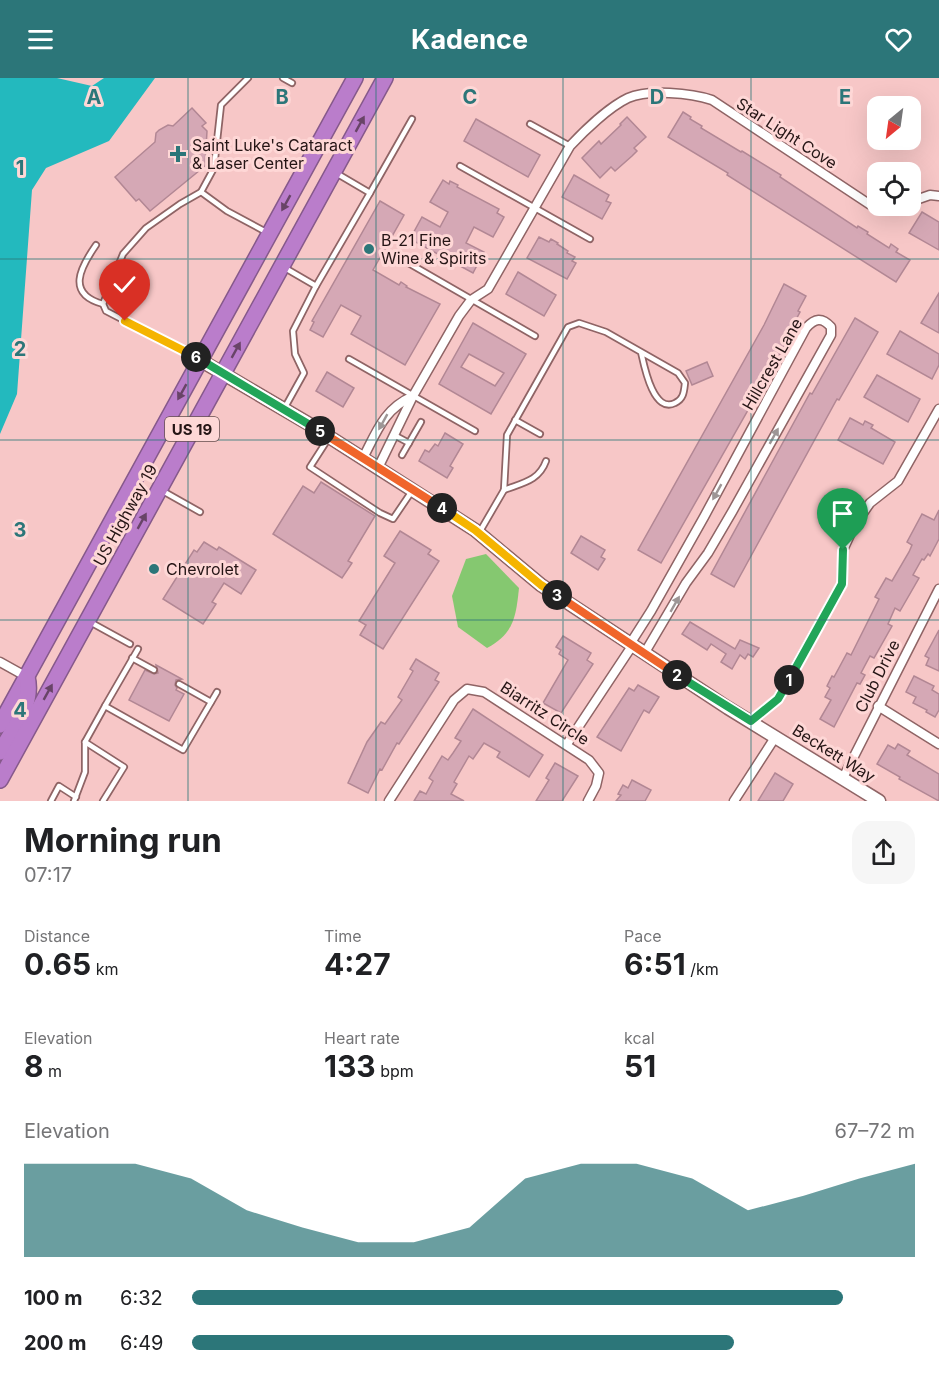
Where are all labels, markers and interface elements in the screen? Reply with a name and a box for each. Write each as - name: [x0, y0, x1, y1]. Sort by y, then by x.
- icon: menu: [24, 23, 57, 56]
- text: Kadence: [411, 23, 528, 56]
- icon: heart: [882, 23, 915, 56]
- text: A: [87, 85, 102, 109]
- text: B: [275, 85, 289, 109]
- text: C: [463, 85, 477, 109]
- text: D: [650, 85, 664, 109]
- text: E: [839, 85, 851, 109]
- street label: Star Light Cove: [733, 93, 841, 173]
- north arrow: [867, 96, 921, 150]
- map controls: [867, 96, 921, 216]
- one-way arrow: [355, 115, 365, 132]
- place label: Saint Luke's Cataract & Laser Center: [192, 135, 352, 173]
- marker: Saint Luke's Cataract & Laser Center: [169, 145, 187, 163]
- text: 1: [16, 156, 24, 180]
- button: locate: [867, 162, 921, 216]
- one-way arrow: [281, 195, 291, 212]
- place label: B-21 Fine Wine & Spirits: [381, 230, 486, 268]
- marker: B-21 Fine Wine & Spirits: [362, 242, 376, 256]
- pin: [99, 259, 150, 321]
- icon: check: [108, 268, 141, 301]
- street label: Hillcrest Lane: [738, 315, 806, 413]
- text: 2: [14, 337, 26, 361]
- one-way arrow: [231, 341, 241, 358]
- pin: 6: [181, 342, 211, 372]
- text: 6: [191, 347, 201, 367]
- one-way arrow: [177, 384, 187, 401]
- one-way arrow: [378, 413, 388, 430]
- pin: 5: [305, 416, 335, 446]
- road number: US 19: [165, 417, 219, 441]
- text: 5: [315, 421, 325, 441]
- one-way arrow: [769, 428, 779, 445]
- street label: US Highway 19: [89, 461, 161, 569]
- one-way arrow: [712, 483, 722, 500]
- pin: [817, 488, 868, 550]
- pin: 4: [427, 493, 457, 523]
- icon: arrive: [826, 497, 859, 530]
- text: 4: [437, 498, 447, 518]
- one-way arrow: [137, 512, 147, 529]
- text: 3: [14, 518, 26, 542]
- place label: Chevrolet: [166, 559, 239, 579]
- marker: Chevrolet: [147, 562, 161, 576]
- pin: 3: [542, 580, 572, 610]
- text: 3: [552, 585, 562, 605]
- one-way arrow: [670, 595, 680, 612]
- street label: Club Drive: [850, 636, 904, 716]
- pin: 2: [662, 660, 692, 690]
- text: 2: [672, 665, 682, 685]
- pin: 1: [774, 665, 804, 695]
- text: 1: [786, 670, 792, 690]
- street label: Biarritz Circle: [497, 677, 593, 749]
- one-way arrow: [43, 684, 53, 701]
- text: 4: [13, 698, 27, 722]
- street label: Beckett Way: [789, 720, 879, 786]
- text: Morning run: [24, 820, 222, 860]
- button: share: [852, 821, 915, 884]
- text: 07:17: [24, 863, 72, 887]
- text: Distance: [24, 926, 90, 946]
- text: Time: [324, 926, 362, 946]
- text: Pace: [624, 926, 662, 946]
- text: 0.65: [24, 946, 91, 982]
- text: 4:27: [324, 946, 391, 982]
- text: 6:51: [624, 946, 686, 982]
- text: km: [91, 959, 118, 979]
- text: /km: [686, 959, 719, 979]
- text: Elevation: [24, 1028, 93, 1048]
- text: Heart rate: [324, 1028, 400, 1048]
- text: kcal: [624, 1028, 655, 1048]
- text: 8: [24, 1048, 44, 1084]
- text: 133: [324, 1048, 376, 1084]
- text: 51: [624, 1048, 656, 1084]
- text: m: [44, 1061, 62, 1081]
- text: bpm: [376, 1061, 414, 1081]
- text: Elevation: [24, 1119, 110, 1143]
- text: 67–72 m: [835, 1119, 915, 1143]
- text: 100 m: [24, 1286, 83, 1310]
- text: 6:32: [120, 1286, 163, 1310]
- text: 200 m: [24, 1331, 87, 1355]
- text: 6:49: [120, 1331, 164, 1355]

